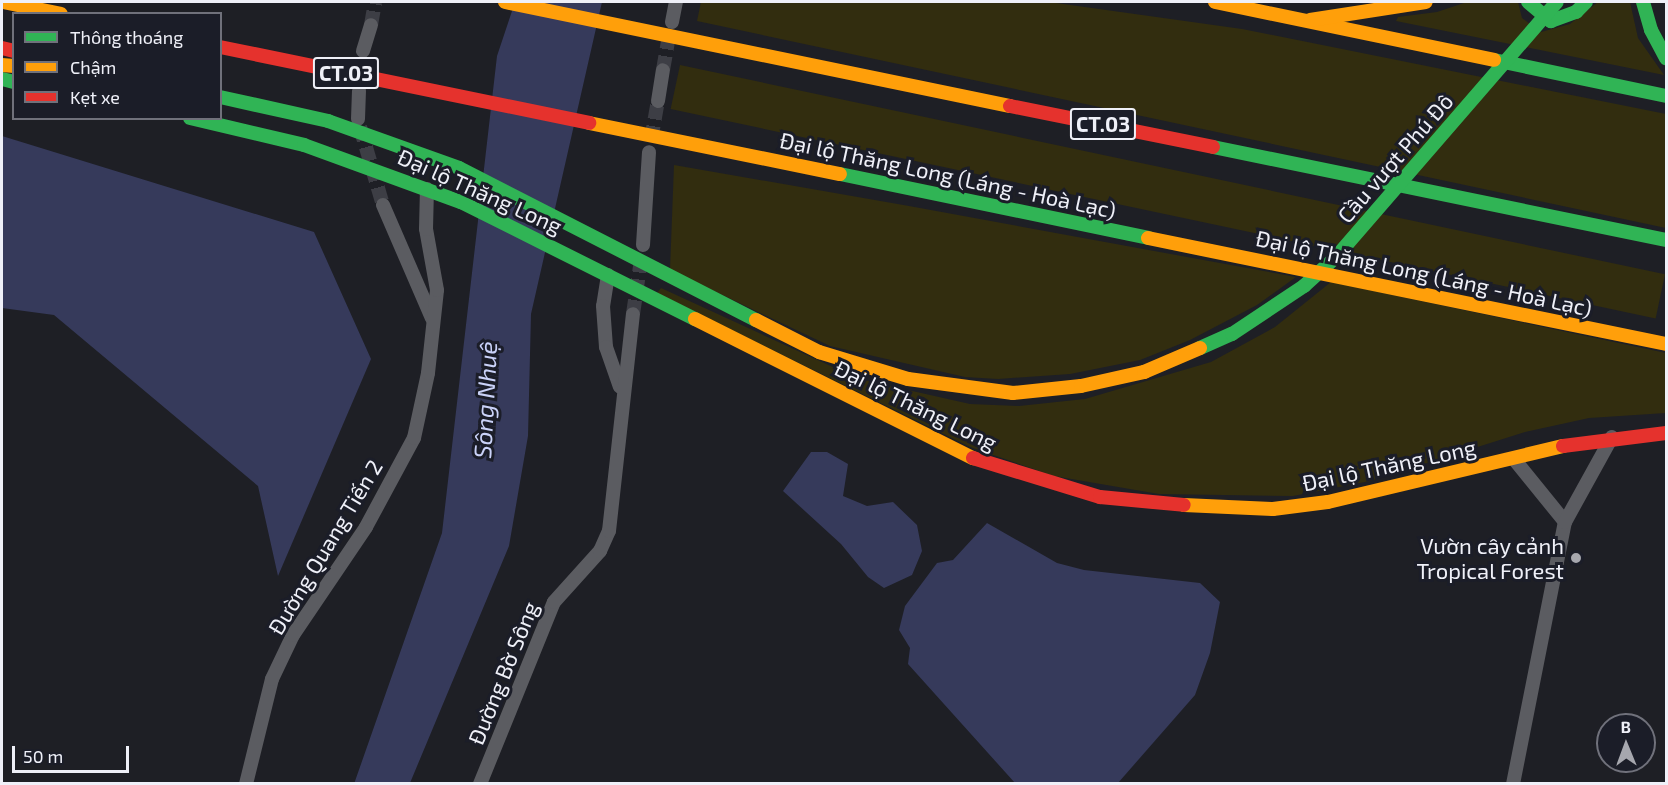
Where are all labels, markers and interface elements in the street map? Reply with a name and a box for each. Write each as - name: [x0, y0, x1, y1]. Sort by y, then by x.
- legend: [12, 12, 222, 120]
- text: Thông thoáng: [70, 26, 183, 48]
- road number: CT.03: [312, 55, 380, 91]
- text: Chậm: [70, 56, 116, 78]
- text: Kẹt xe: [70, 86, 120, 108]
- street label: Cầu vượt Phú Đô: [1331, 88, 1459, 228]
- road number: CT.03: [1068, 106, 1138, 142]
- street label: Đại lộ Thăng Long (Láng - Hoà Lạc): [777, 126, 1119, 224]
- street label: Đại lộ Thăng Long: [394, 143, 566, 239]
- street label: Đại lộ Thăng Long (Láng - Hoà Lạc): [1253, 224, 1595, 322]
- water label: Sông Nhuệ: [468, 341, 502, 459]
- street label: Đại lộ Thăng Long: [830, 354, 1002, 456]
- street label: Đại lộ Thăng Long: [1299, 434, 1479, 496]
- street label: Đường Quang Tiến 2: [262, 455, 388, 639]
- place label: Vườn cây cảnh Tropical Forest: [1416, 532, 1564, 584]
- marker: Vườn cây cảnh Tropical Forest: [1569, 551, 1583, 565]
- street label: Đường Bờ Sông: [462, 598, 544, 748]
- north arrow: [1596, 713, 1656, 773]
- text: B: [1620, 717, 1631, 736]
- scale bar: [15, 734, 132, 772]
- text: 50 m: [23, 745, 63, 767]

